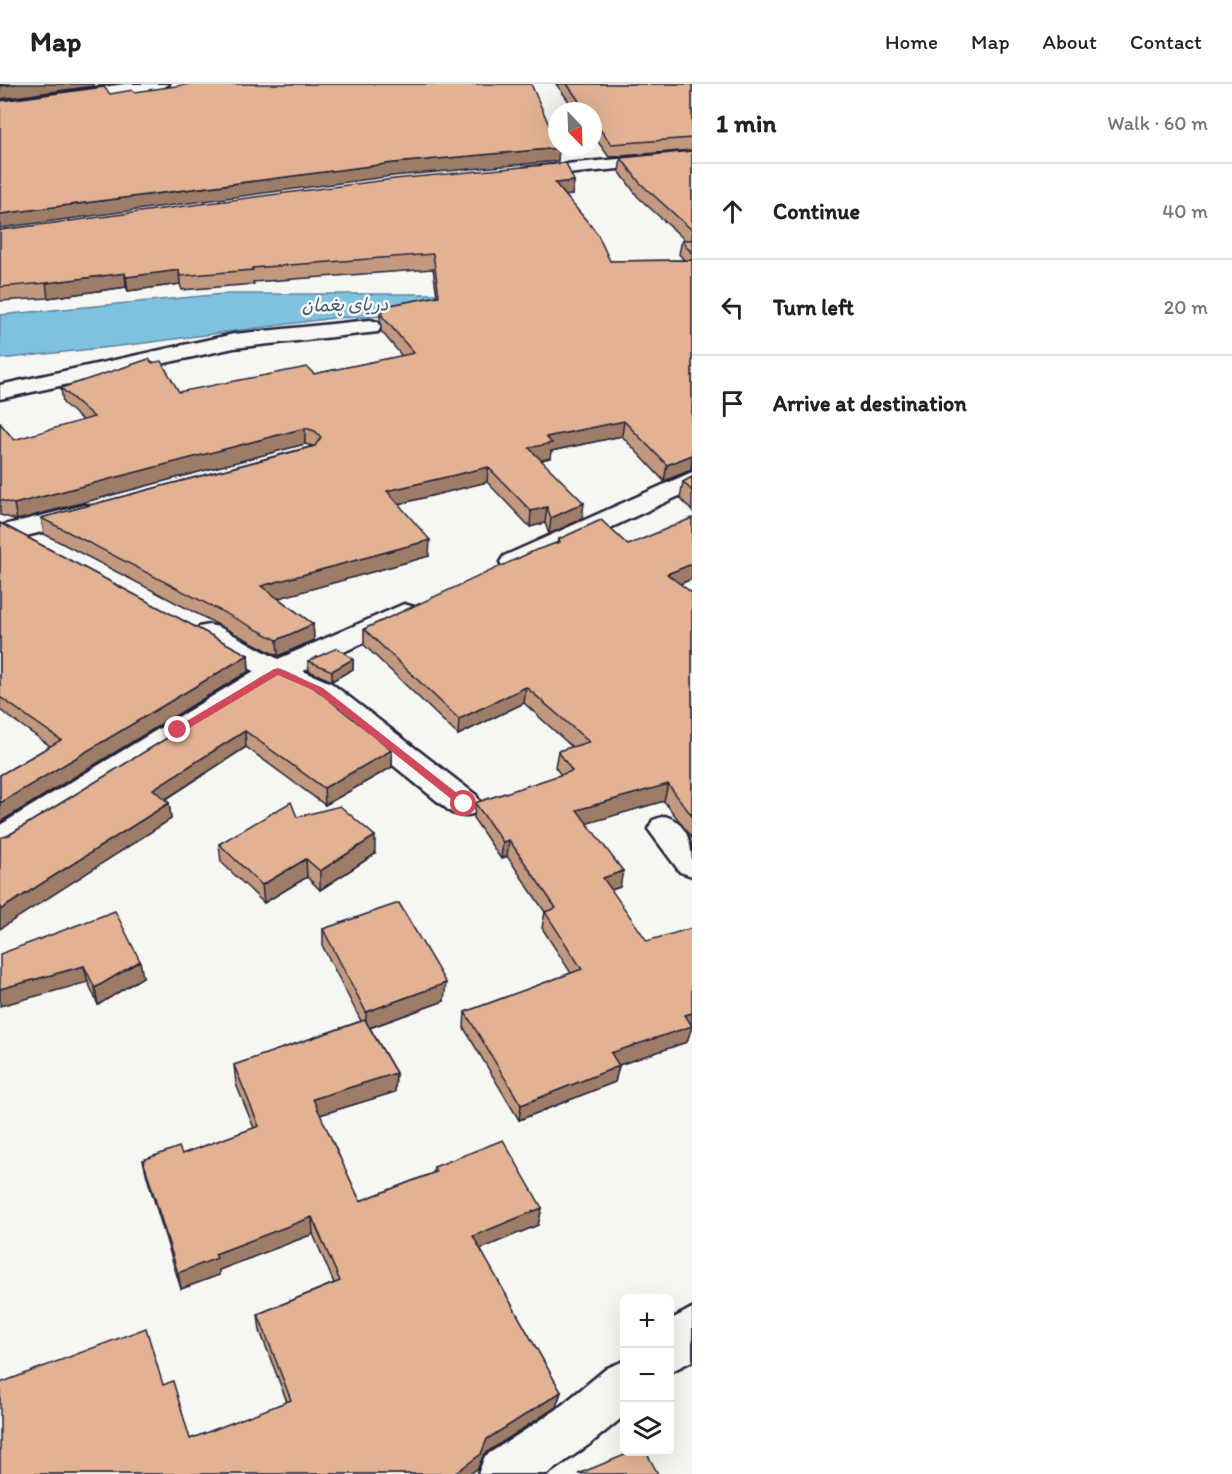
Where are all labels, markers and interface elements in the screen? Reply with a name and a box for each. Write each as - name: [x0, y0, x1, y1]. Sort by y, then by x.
- text: Map: [30, 24, 81, 58]
- text: Home: [885, 29, 938, 54]
- text: Map: [971, 29, 1010, 54]
- text: About: [1043, 29, 1097, 54]
- text: Contact: [1130, 29, 1202, 54]
- north arrow: [548, 102, 602, 156]
- text: 1 min: [716, 107, 776, 139]
- text: Walk · 60 m: [1107, 111, 1208, 135]
- icon: ahead: [716, 195, 749, 228]
- text: Continue: [773, 198, 860, 225]
- text: 40 m: [1162, 199, 1208, 223]
- icon: left: [716, 291, 749, 324]
- water label: دریای پغمان: [301, 293, 389, 318]
- text: Turn left: [773, 294, 854, 321]
- text: 20 m: [1164, 295, 1208, 319]
- icon: arrive: [716, 387, 749, 420]
- text: Arrive at destination: [773, 390, 967, 417]
- route end: [164, 716, 190, 742]
- route start: [450, 790, 476, 816]
- map controls: [620, 1294, 674, 1456]
- button: +: [620, 1294, 674, 1348]
- button: −: [620, 1348, 674, 1402]
- button: layers: [620, 1402, 674, 1456]

